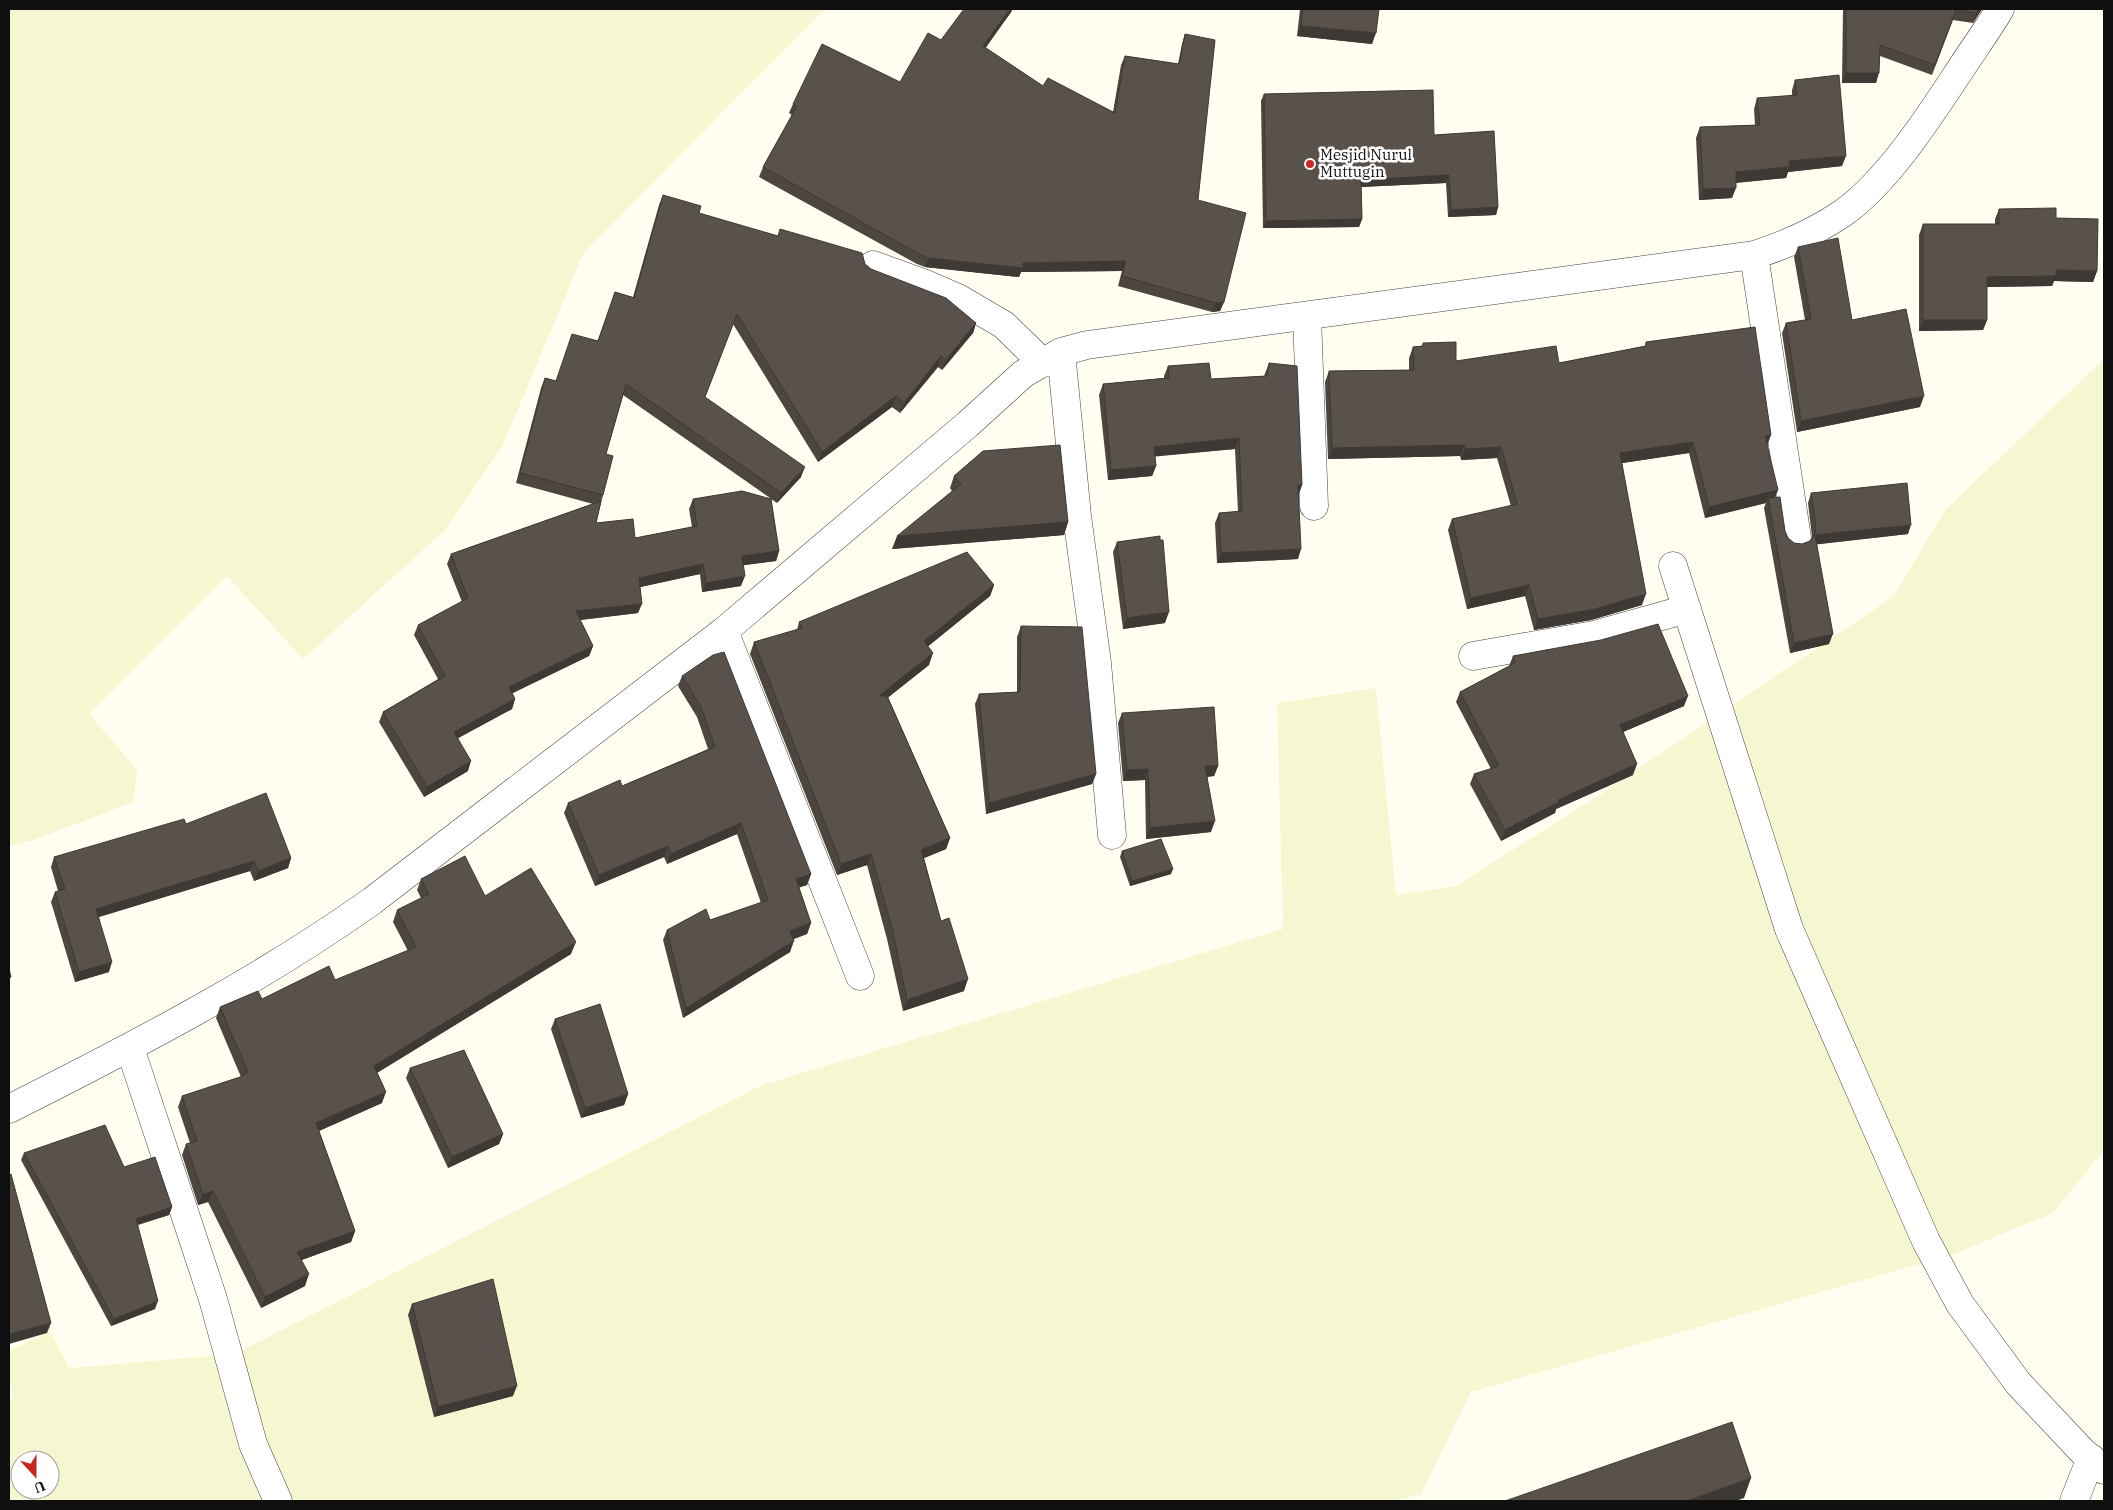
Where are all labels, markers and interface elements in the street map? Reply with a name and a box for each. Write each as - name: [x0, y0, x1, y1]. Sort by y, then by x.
- place label: Mesjid Nurul Muttugin: [1320, 145, 1412, 181]
- marker: Mesjid Nurul Muttugin: [1304, 158, 1316, 170]
- north arrow: [10, 1450, 60, 1500]
- text: U: [31, 1477, 48, 1498]

